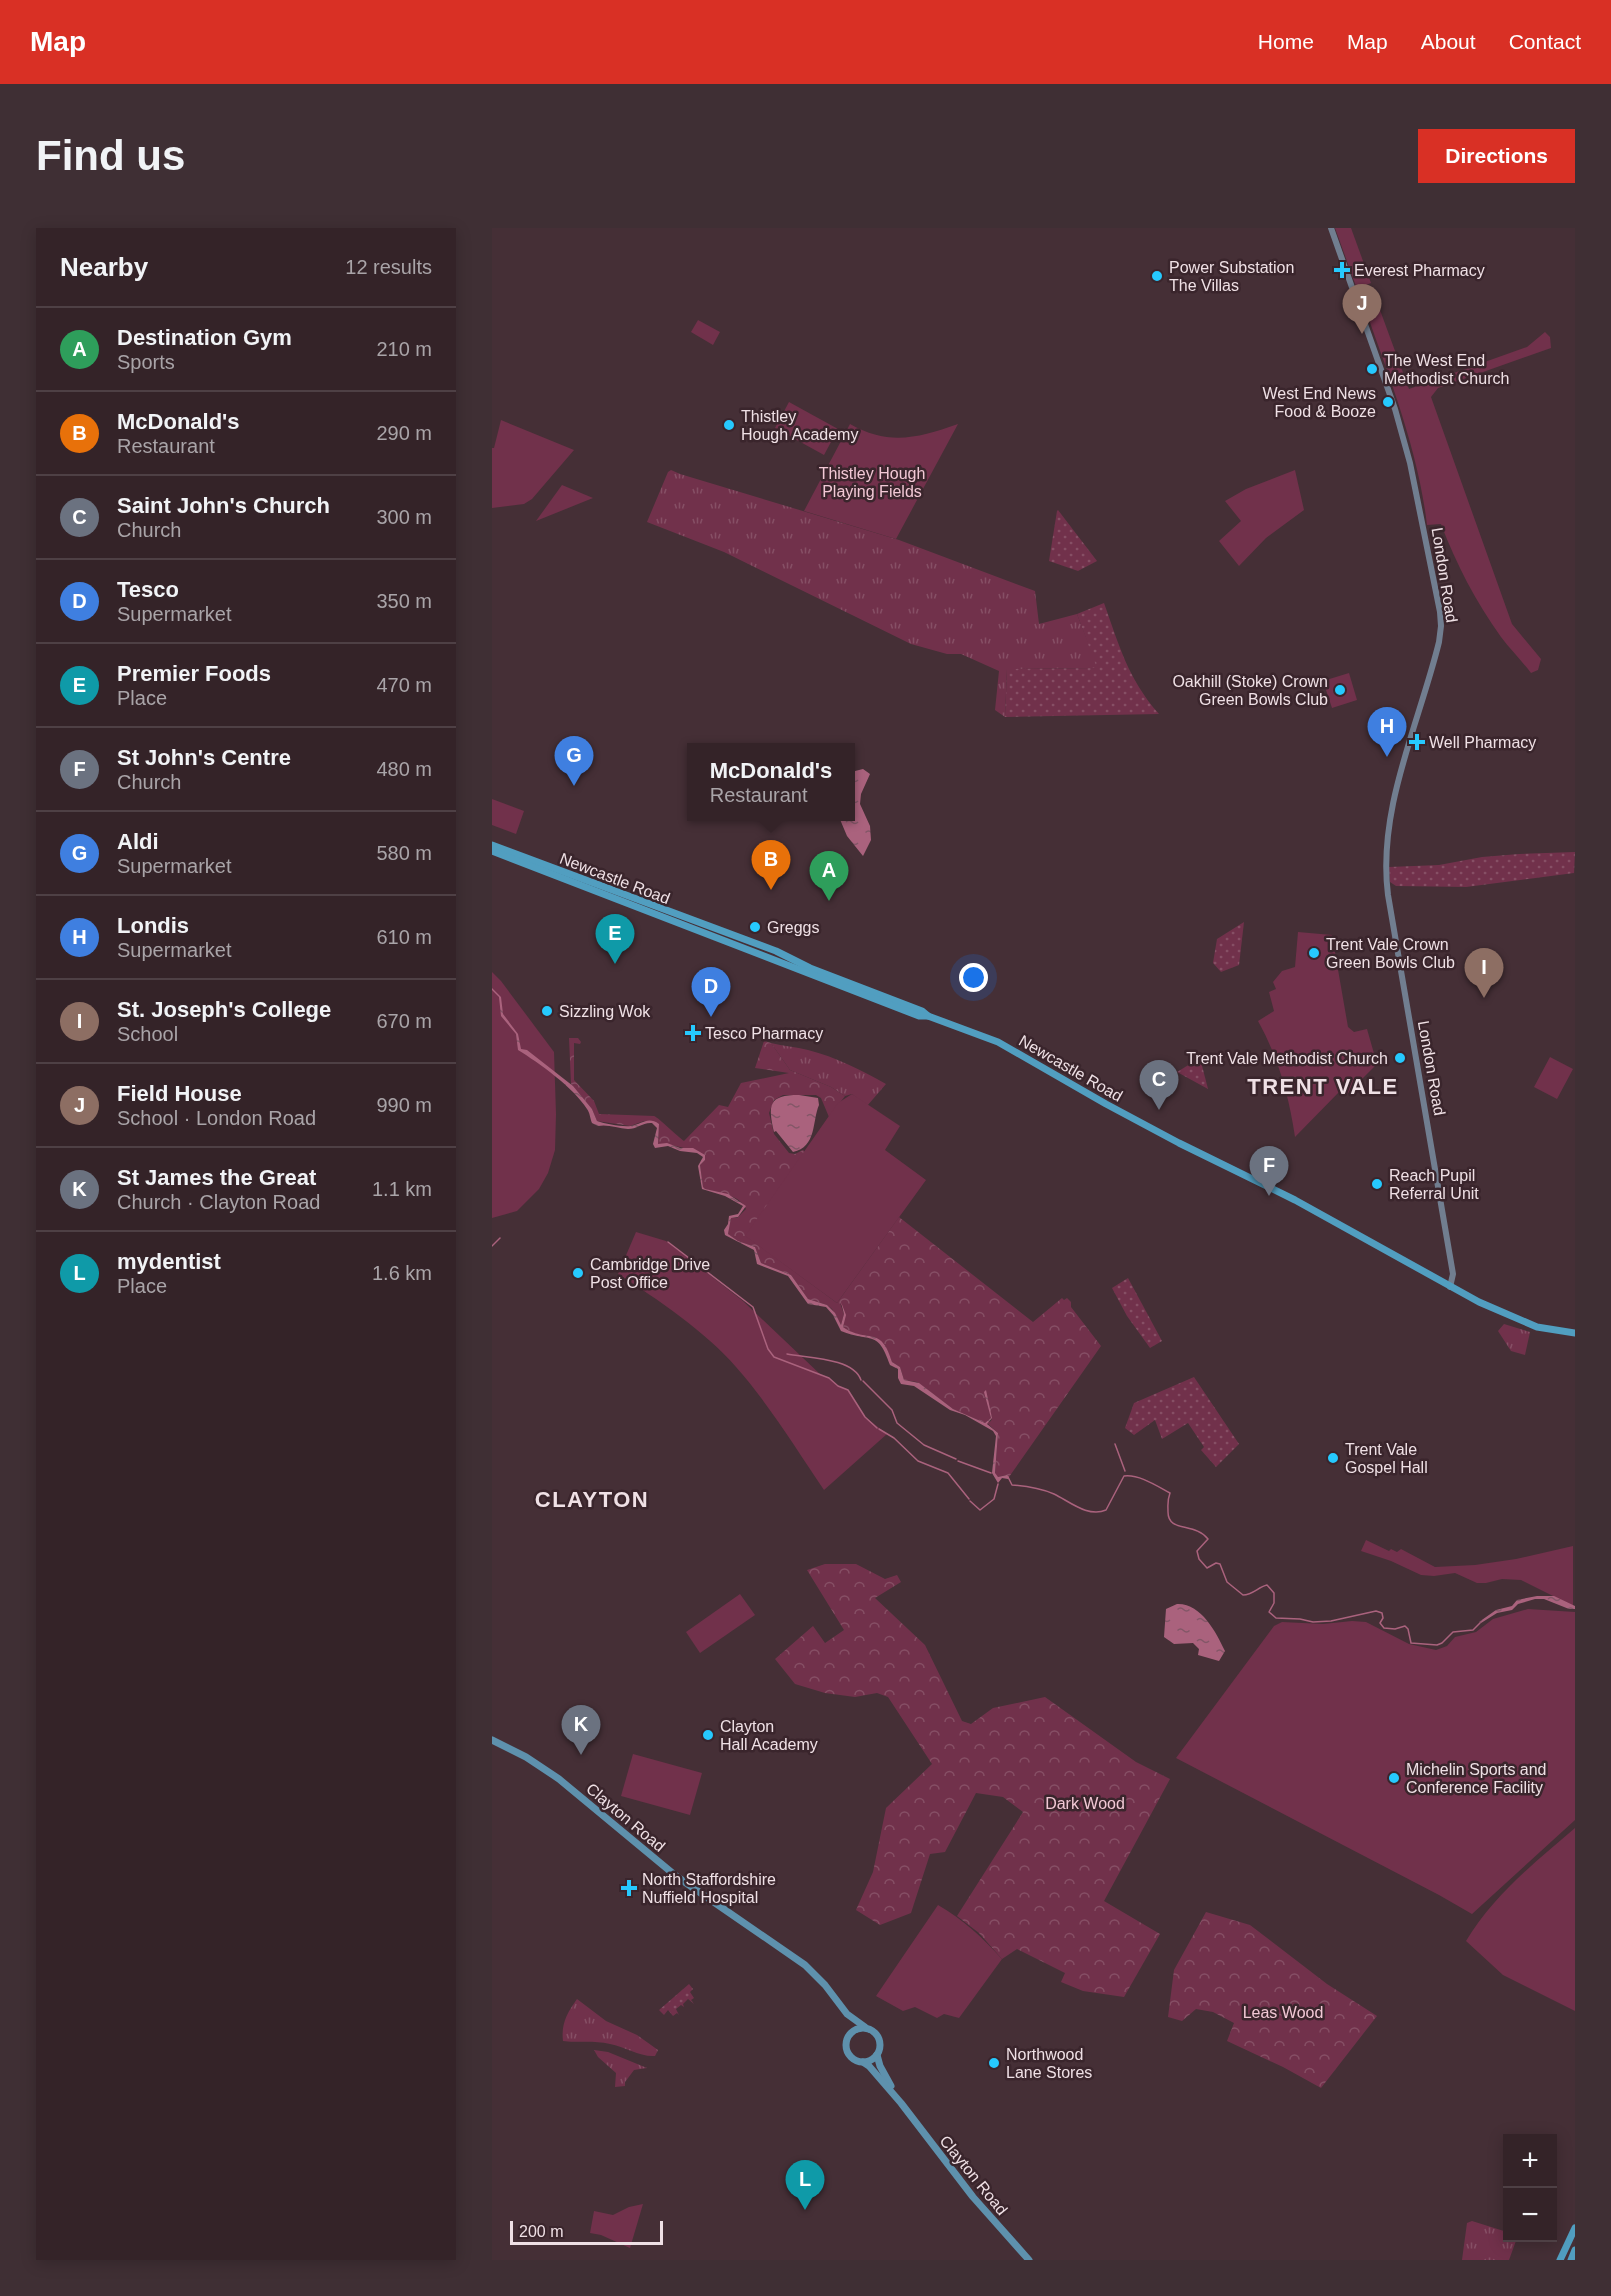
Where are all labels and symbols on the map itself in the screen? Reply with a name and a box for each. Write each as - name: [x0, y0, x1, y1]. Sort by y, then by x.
- place label: Power Substation The Villas: [1169, 259, 1294, 294]
- place label: Everest Pharmacy: [1354, 262, 1485, 279]
- marker: Everest Pharmacy: [1335, 263, 1349, 277]
- marker: Power Substation The Villas: [1150, 269, 1164, 283]
- pin: J: [1342, 285, 1382, 334]
- place label: The West End Methodist Church: [1384, 352, 1509, 387]
- marker: The West End Methodist Church: [1365, 362, 1379, 376]
- place label: West End News Food & Booze: [1262, 385, 1376, 420]
- marker: West End News Food & Booze: [1381, 395, 1395, 409]
- place label: Thistley Hough Academy: [741, 408, 858, 443]
- marker: Thistley Hough Academy: [722, 418, 736, 432]
- park label: Thistley Hough Playing Fields: [819, 465, 925, 500]
- street label: London Road: [1429, 526, 1460, 624]
- place label: Oakhill (Stoke) Crown Green Bowls Club: [1172, 673, 1328, 708]
- marker: Oakhill (Stoke) Crown Green Bowls Club: [1333, 683, 1347, 697]
- pin: H: [1368, 708, 1406, 757]
- place label: Well Pharmacy: [1429, 734, 1536, 751]
- marker: Well Pharmacy: [1410, 735, 1424, 749]
- pin: G: [554, 736, 593, 786]
- pin: B: [752, 840, 790, 890]
- street label: Newcastle Road: [557, 850, 672, 907]
- pin: A: [810, 852, 848, 901]
- pin: E: [596, 914, 634, 964]
- place label: Greggs: [767, 919, 819, 936]
- marker: Greggs: [748, 920, 762, 934]
- place label: Trent Vale Crown Green Bowls Club: [1326, 936, 1455, 971]
- marker: Trent Vale Crown Green Bowls Club: [1307, 946, 1321, 960]
- pin: I: [1464, 948, 1504, 998]
- your location: [959, 963, 988, 992]
- pin: D: [692, 968, 730, 1017]
- place label: Sizzling Wok: [559, 1003, 651, 1020]
- marker: Sizzling Wok: [540, 1004, 554, 1018]
- street label: London Road: [1415, 1019, 1448, 1117]
- place label: Tesco Pharmacy: [705, 1025, 823, 1042]
- marker: Tesco Pharmacy: [686, 1026, 700, 1040]
- street label: Newcastle Road: [1016, 1032, 1125, 1105]
- place label: Trent Vale Methodist Church: [1186, 1050, 1388, 1067]
- marker: Trent Vale Methodist Church: [1393, 1051, 1407, 1065]
- pin: C: [1140, 1060, 1178, 1110]
- district label: TRENT VALE: [1247, 1074, 1399, 1099]
- pin: F: [1250, 1146, 1288, 1196]
- place label: Reach Pupil Referral Unit: [1389, 1167, 1479, 1202]
- marker: Reach Pupil Referral Unit: [1370, 1177, 1384, 1191]
- place label: Cambridge Drive Post Office: [590, 1256, 710, 1291]
- marker: Cambridge Drive Post Office: [571, 1266, 585, 1280]
- place label: Trent Vale Gospel Hall: [1345, 1441, 1428, 1476]
- marker: Trent Vale Gospel Hall: [1326, 1451, 1340, 1465]
- district label: CLAYTON: [535, 1487, 649, 1512]
- pin: K: [562, 1706, 601, 1755]
- place label: Clayton Hall Academy: [720, 1718, 818, 1753]
- marker: Clayton Hall Academy: [701, 1728, 715, 1742]
- place label: Michelin Sports and Conference Facility: [1406, 1761, 1547, 1796]
- marker: Michelin Sports and Conference Facility: [1387, 1771, 1401, 1785]
- street label: Clayton Road: [583, 1780, 668, 1855]
- park label: Dark Wood: [1045, 1795, 1125, 1812]
- place label: North Staffordshire Nuffield Hospital: [642, 1871, 776, 1906]
- marker: North Staffordshire Nuffield Hospital: [620, 1879, 638, 1897]
- park label: Leas Wood: [1243, 2004, 1323, 2021]
- place label: Northwood Lane Stores: [1006, 2046, 1092, 2081]
- marker: Northwood Lane Stores: [987, 2056, 1001, 2070]
- street label: Clayton Road: [936, 2132, 1011, 2218]
- pin: L: [786, 2160, 824, 2210]
- scale bar: [510, 2218, 663, 2246]

